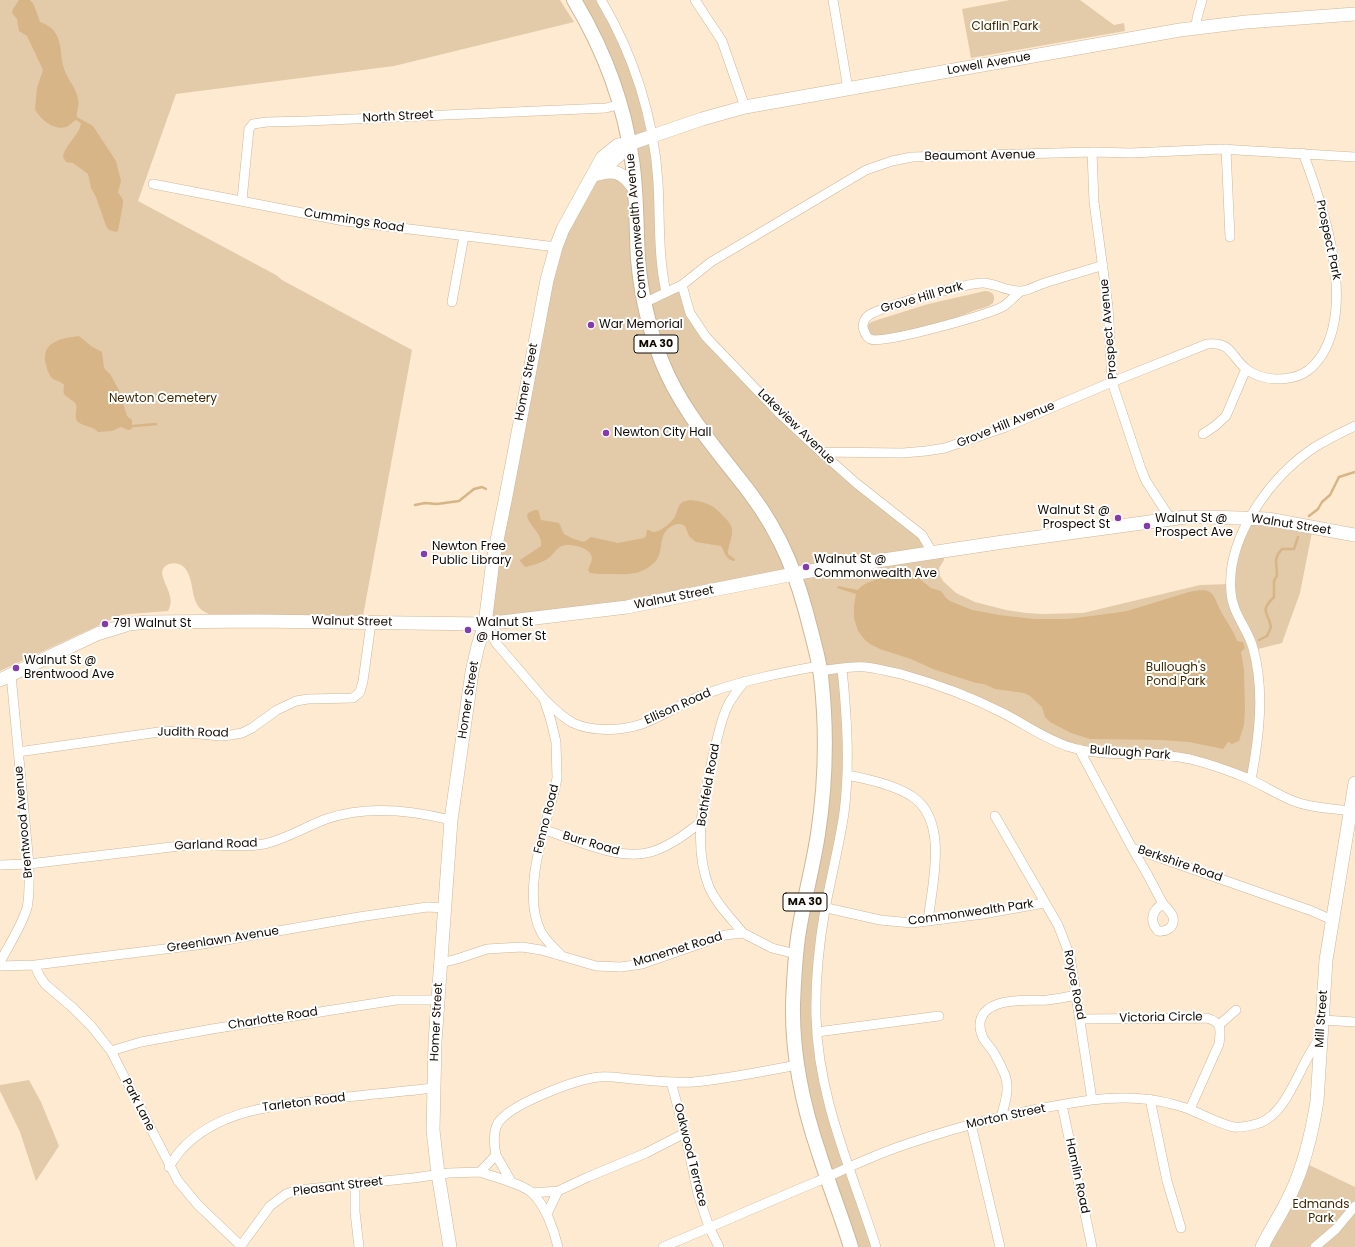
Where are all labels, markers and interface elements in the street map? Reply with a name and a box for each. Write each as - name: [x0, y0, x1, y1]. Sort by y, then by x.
- park label: Claflin Park: [972, 20, 1038, 34]
- street label: Lowell Avenue: [946, 50, 1032, 78]
- street label: North Street: [362, 108, 434, 126]
- street label: Beaumont Avenue: [924, 148, 1036, 164]
- street label: Commonwealth Avenue: [623, 153, 651, 299]
- street label: Prospect Park: [1312, 199, 1344, 281]
- street label: Cummings Road: [303, 206, 405, 236]
- street label: Prospect Avenue: [1097, 278, 1121, 380]
- street label: Grove Hill Park: [879, 279, 965, 317]
- place label: War Memorial: [599, 318, 683, 332]
- marker: War Memorial: [586, 320, 596, 330]
- road number: MA 30: [634, 335, 678, 353]
- street label: Homer Street: [512, 342, 542, 422]
- street label: Lakeview Avenue: [754, 386, 838, 468]
- park label: Newton Cemetery: [109, 392, 217, 406]
- street label: Grove Hill Avenue: [955, 399, 1057, 451]
- place label: Newton City Hall: [614, 426, 712, 440]
- marker: Newton City Hall: [601, 428, 611, 438]
- place label: Walnut St @ Prospect St: [1038, 504, 1110, 532]
- place label: Walnut St @ Prospect Ave: [1155, 512, 1233, 540]
- street label: Walnut Street: [1250, 512, 1332, 538]
- marker: Walnut St @ Prospect St: [1113, 513, 1123, 523]
- marker: Walnut St @ Prospect Ave: [1142, 521, 1152, 531]
- place label: Newton Free Public Library: [432, 540, 511, 568]
- marker: Newton Free Public Library: [419, 549, 429, 559]
- place label: Walnut St @ Commonwealth Ave: [814, 553, 937, 581]
- marker: Walnut St @ Commonwealth Ave: [801, 562, 811, 572]
- street label: Walnut Street: [633, 583, 715, 613]
- street label: Walnut Street: [311, 614, 393, 630]
- place label: Walnut St @ Homer St: [476, 616, 546, 644]
- place label: 791 Walnut St: [113, 617, 191, 631]
- marker: 791 Walnut St: [100, 619, 110, 629]
- marker: Walnut St @ Homer St: [463, 625, 473, 635]
- place label: Walnut St @ Brentwood Ave: [24, 654, 114, 682]
- street label: Homer Street: [456, 660, 482, 740]
- park label: Bullough's Pond Park: [1146, 661, 1206, 689]
- marker: Walnut St @ Brentwood Ave: [11, 663, 21, 673]
- street label: Ellison Road: [643, 686, 713, 728]
- street label: Judith Road: [157, 725, 229, 741]
- street label: Bothfeld Road: [695, 742, 723, 828]
- street label: Bullough Park: [1089, 743, 1171, 763]
- street label: Brentwood Avenue: [12, 765, 36, 879]
- street label: Fenno Road: [531, 783, 563, 855]
- street label: Burr Road: [561, 829, 621, 859]
- street label: Garland Road: [174, 836, 258, 854]
- street label: Berkshire Road: [1136, 843, 1224, 885]
- road number: MA 30: [783, 893, 827, 911]
- street label: Commonwealth Park: [907, 897, 1035, 929]
- street label: Greenlawn Avenue: [166, 924, 280, 956]
- street label: Manemet Road: [632, 930, 724, 970]
- street label: Royce Road: [1060, 949, 1088, 1021]
- street label: Homer Street: [428, 982, 446, 1062]
- street label: Mill Street: [1313, 990, 1331, 1048]
- street label: Charlotte Road: [227, 1005, 319, 1033]
- street label: Victoria Circle: [1119, 1010, 1203, 1026]
- street label: Park Lane: [119, 1076, 157, 1134]
- street label: Tarleton Road: [262, 1091, 346, 1115]
- street label: Oakwood Terrace: [670, 1102, 710, 1208]
- street label: Morton Street: [965, 1102, 1047, 1132]
- street label: Hamlin Road: [1062, 1137, 1092, 1215]
- street label: Pleasant Street: [292, 1174, 384, 1200]
- park label: Edmands Park: [1293, 1198, 1349, 1226]

